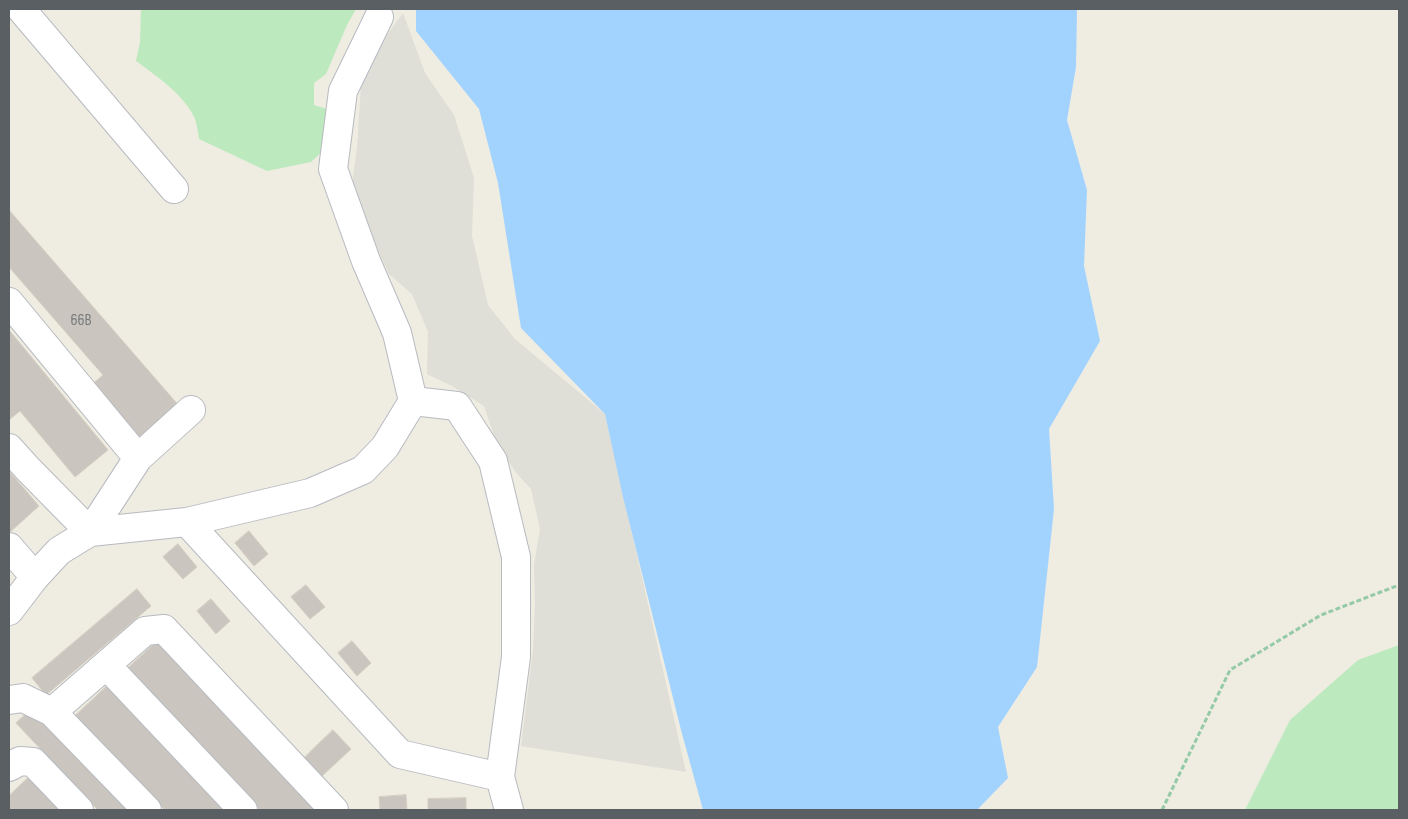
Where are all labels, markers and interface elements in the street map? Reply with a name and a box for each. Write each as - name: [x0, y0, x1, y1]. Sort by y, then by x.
- house number: 66В: [70, 311, 92, 331]

